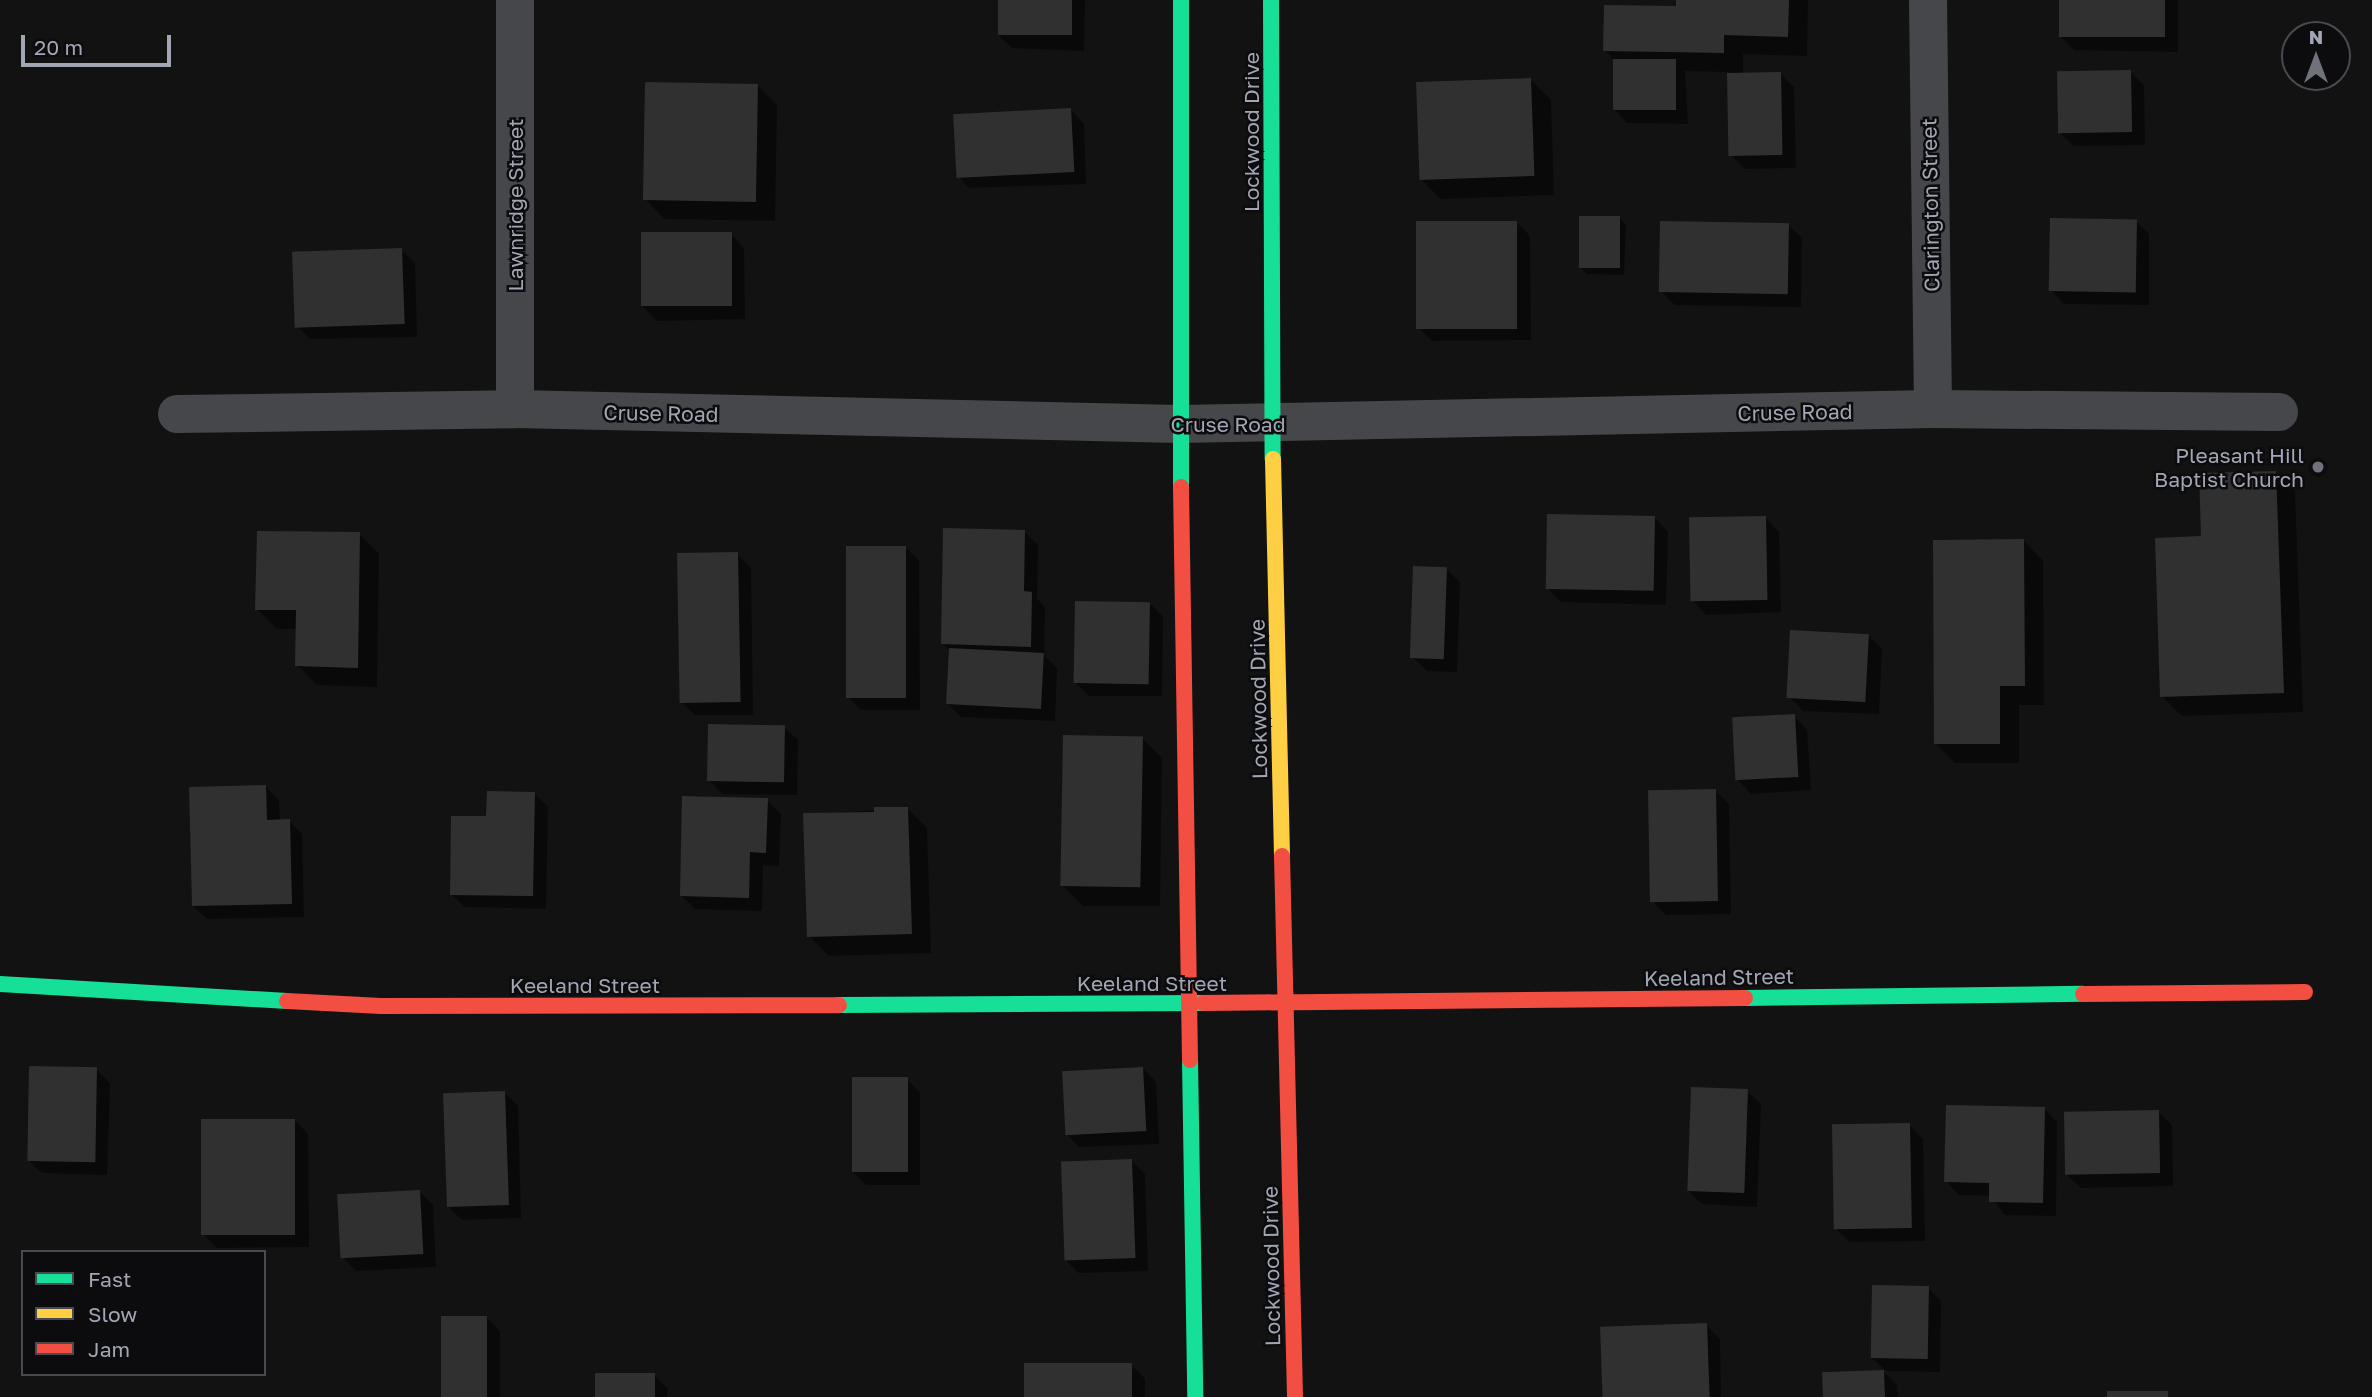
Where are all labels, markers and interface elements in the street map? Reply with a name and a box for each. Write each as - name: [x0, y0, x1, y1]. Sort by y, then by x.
- scale bar: [24, 21, 175, 65]
- north arrow: [2281, 21, 2351, 91]
- text: N: [2309, 25, 2323, 48]
- text: 20 m: [34, 34, 83, 60]
- street label: Lockwood Drive: [1238, 52, 1264, 212]
- street label: Clarington Street: [1916, 118, 1944, 292]
- street label: Lawnridge Street: [502, 119, 528, 291]
- street label: Cruse Road: [1737, 398, 1853, 426]
- street label: Cruse Road: [603, 399, 719, 427]
- street label: Cruse Road: [1170, 411, 1286, 437]
- place label: Pleasant Hill Baptist Church: [2154, 442, 2304, 492]
- marker: Pleasant Hill Baptist Church: [2310, 459, 2326, 475]
- street label: Lockwood Drive: [1244, 619, 1272, 779]
- street label: Keeland Street: [1644, 963, 1794, 991]
- street label: Keeland Street: [1077, 970, 1227, 996]
- street label: Keeland Street: [510, 972, 660, 998]
- street label: Lockwood Drive: [1257, 1186, 1285, 1346]
- legend: [21, 1250, 266, 1376]
- text: Fast: [88, 1266, 131, 1292]
- text: Slow: [88, 1301, 137, 1327]
- text: Jam: [88, 1336, 130, 1362]

